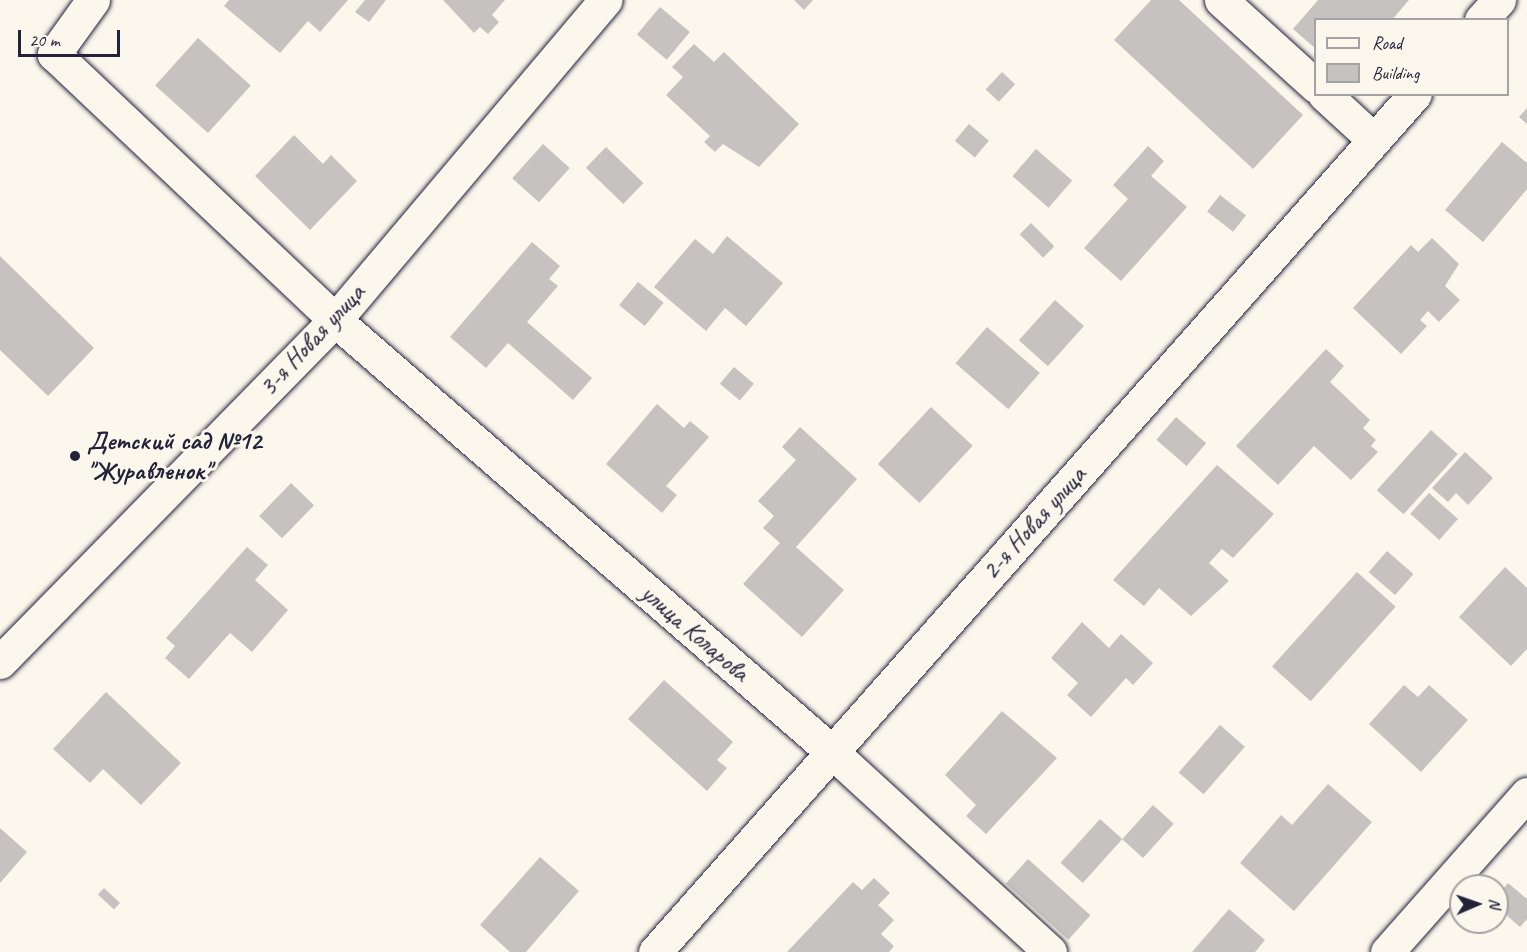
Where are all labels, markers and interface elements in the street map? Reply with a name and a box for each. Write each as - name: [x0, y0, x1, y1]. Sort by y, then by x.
- scale bar: [21, 18, 123, 56]
- legend: [1314, 18, 1509, 96]
- text: 20 m: [29, 29, 60, 51]
- text: Road: [1372, 32, 1402, 54]
- text: Building: [1372, 62, 1419, 84]
- street label: 3-я Новая улица: [252, 277, 372, 403]
- place label: Детский сад №12 "Журавленок": [87, 425, 261, 486]
- marker: Детский сад №12 "Журавленок": [68, 449, 82, 463]
- street label: 2-я Новая улица: [975, 459, 1093, 587]
- street label: улица Коларова: [634, 577, 756, 689]
- north arrow: [1449, 874, 1509, 934]
- text: N: [1485, 898, 1505, 909]

